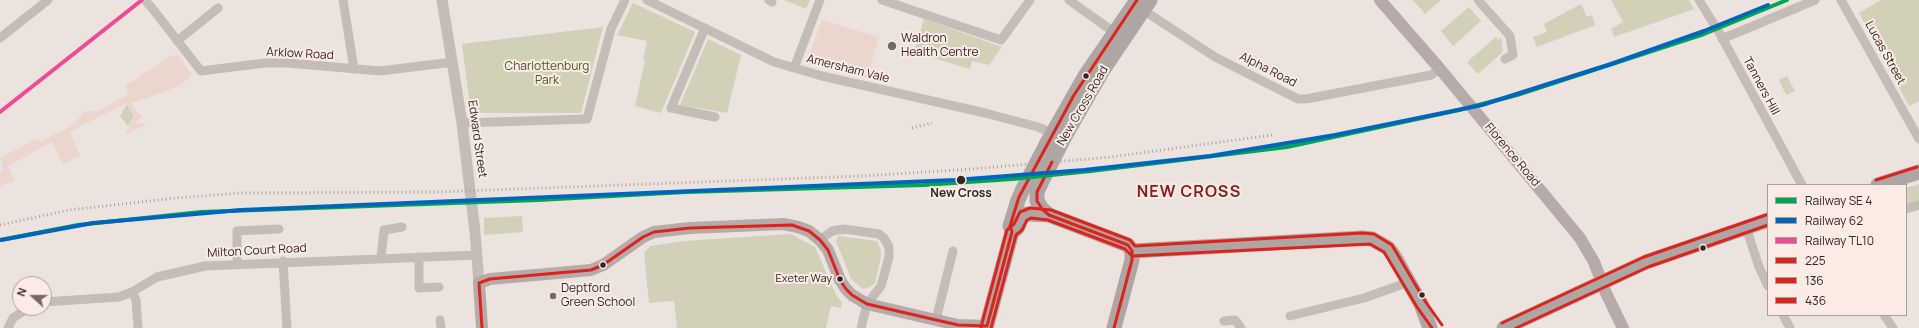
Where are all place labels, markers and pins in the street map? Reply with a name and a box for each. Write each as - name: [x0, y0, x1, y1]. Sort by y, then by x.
- place label: Waldron Health Centre: [901, 32, 978, 60]
- marker: Waldron Health Centre: [886, 40, 898, 52]
- unlabelled marker: [1081, 71, 1091, 81]
- marker: New Cross: [955, 174, 967, 186]
- place label: New Cross: [930, 187, 992, 201]
- unlabelled marker: [1698, 243, 1708, 253]
- unlabelled marker: [598, 260, 608, 270]
- place label: Exeter Way: [776, 272, 832, 286]
- marker: Exeter Way: [835, 274, 845, 284]
- place label: Deptford Green School: [561, 282, 635, 310]
- unlabelled marker: [1417, 290, 1427, 300]
- marker: Deptford Green School: [548, 291, 558, 301]

